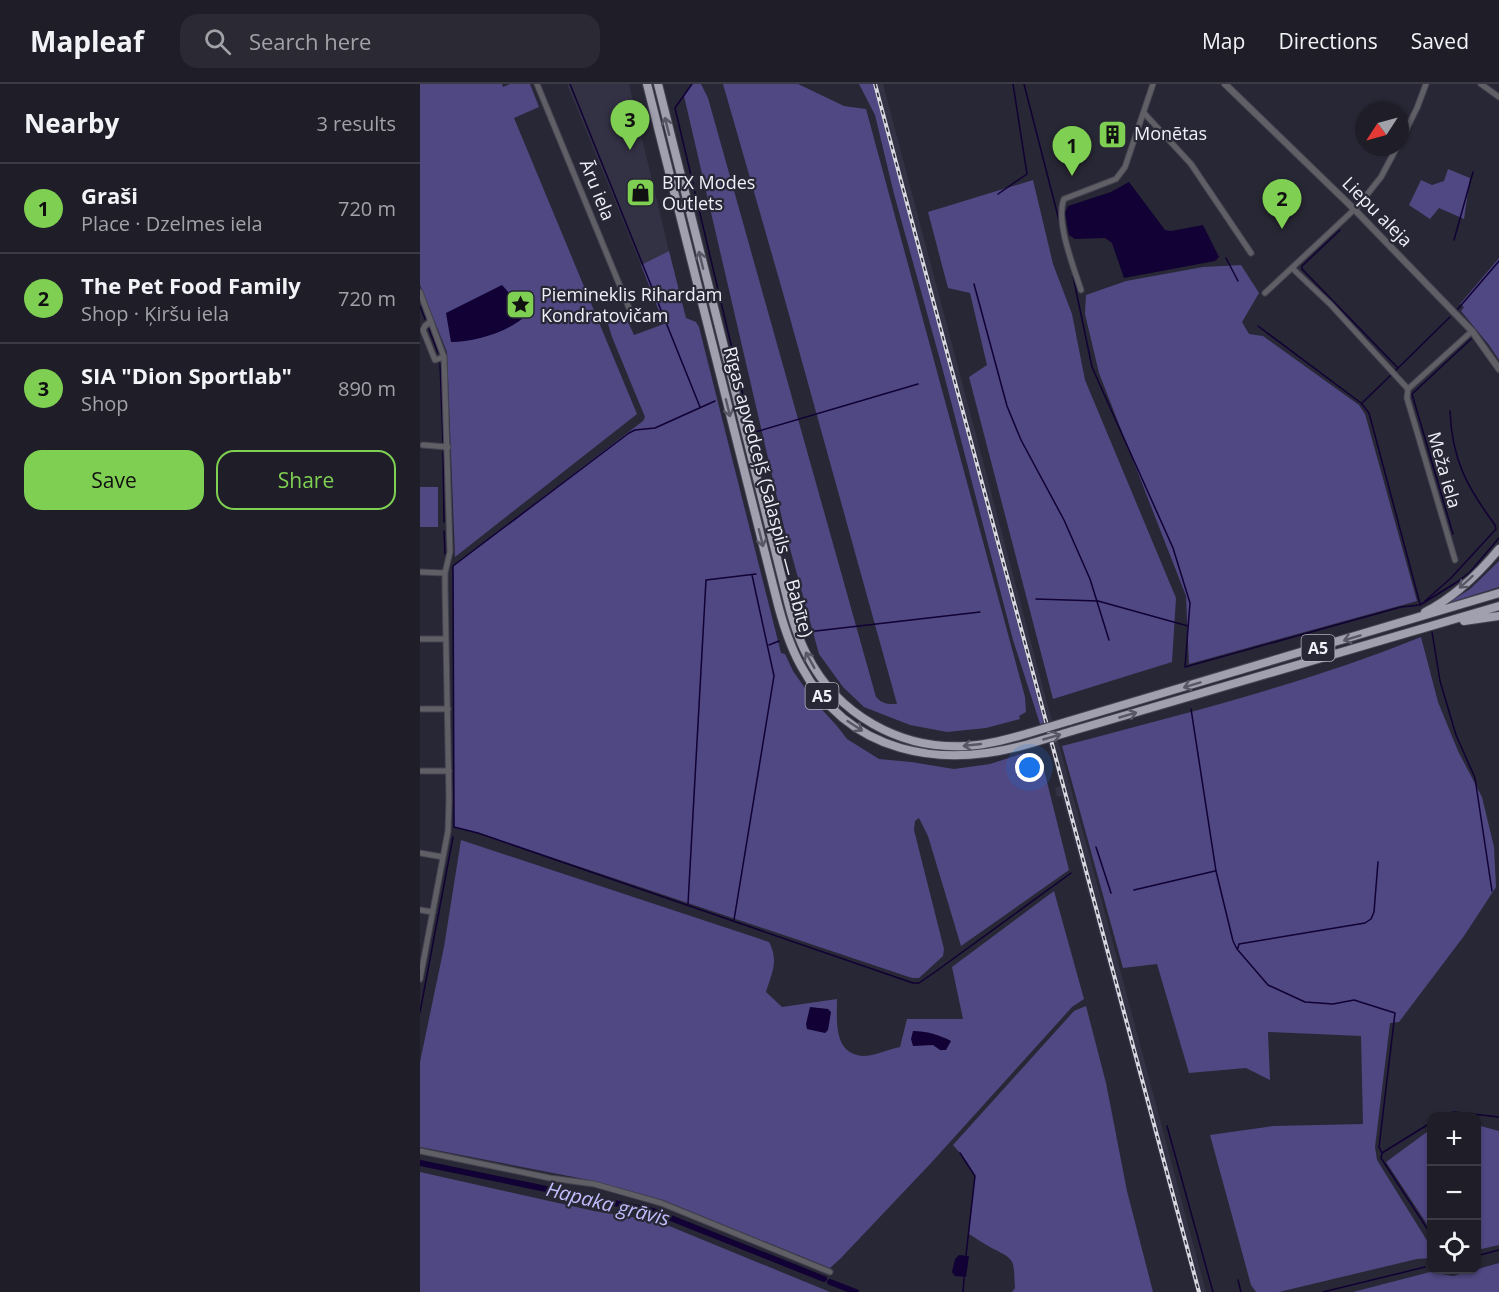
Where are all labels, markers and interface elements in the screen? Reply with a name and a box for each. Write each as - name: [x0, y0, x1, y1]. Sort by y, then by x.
- search box: [180, 14, 600, 68]
- text: Mapleaf: [30, 22, 144, 60]
- icon: search: [201, 25, 234, 58]
- text: Search here: [249, 26, 371, 56]
- text: Map: [1202, 27, 1245, 55]
- text: Directions: [1278, 27, 1378, 55]
- text: Saved: [1411, 27, 1469, 55]
- pin: 3: [610, 100, 650, 150]
- north arrow: [1355, 102, 1409, 156]
- text: Nearby: [24, 105, 119, 141]
- text: 3 results: [316, 110, 396, 137]
- one-way arrow: [661, 117, 673, 136]
- building icon: Monētas: [1097, 118, 1129, 150]
- place label: Monētas: [1134, 121, 1207, 145]
- pin: 1: [1052, 126, 1092, 176]
- street label: Āru iela: [575, 156, 621, 224]
- place label: BTX Modes Outlets: [662, 170, 755, 215]
- street label: Liepu aleja: [1337, 171, 1418, 252]
- shop icon: BTX Modes Outlets: [625, 177, 657, 209]
- text: Graši: [81, 180, 138, 210]
- pin: 2: [1262, 180, 1302, 229]
- text: 1: [38, 195, 49, 222]
- text: 720 m: [338, 195, 396, 222]
- text: Place · Dzelmes iela: [81, 210, 263, 237]
- one-way arrow: [695, 251, 707, 270]
- text: The Pet Food Family: [81, 270, 301, 300]
- place label: Piemineklis Rihardam Kondratovičam: [541, 282, 722, 327]
- text: 2: [38, 285, 49, 312]
- text: 720 m: [338, 285, 396, 312]
- place icon: Piemineklis Rihardam Kondratovičam: [504, 289, 536, 321]
- text: Shop · Ķiršu iela: [81, 300, 229, 327]
- street label: Rīgas apvedceļš (Salaspils — Babīte): [719, 344, 819, 640]
- text: SIA "Dion Sportlab": [81, 360, 292, 390]
- text: 3: [38, 375, 49, 402]
- text: 890 m: [338, 375, 396, 402]
- text: Shop: [81, 390, 129, 417]
- one-way arrow: [723, 398, 735, 417]
- street label: Meža iela: [1423, 429, 1467, 511]
- button: Save: [24, 450, 204, 510]
- button: Share: [216, 450, 396, 510]
- one-way arrow: [755, 528, 767, 547]
- one-way arrow: [1459, 575, 1474, 589]
- one-way arrow: [1342, 633, 1361, 644]
- road number: A5: [1302, 635, 1334, 661]
- one-way arrow: [804, 652, 816, 669]
- one-way arrow: [1183, 680, 1202, 691]
- road number: A5: [806, 683, 838, 709]
- one-way arrow: [1119, 709, 1138, 720]
- one-way arrow: [846, 720, 863, 732]
- one-way arrow: [1042, 731, 1061, 742]
- one-way arrow: [963, 740, 983, 751]
- your location: [1015, 753, 1044, 782]
- map controls: [1427, 1112, 1481, 1274]
- button: +: [1427, 1112, 1481, 1166]
- button: −: [1427, 1166, 1481, 1220]
- water label: Hapaka grāvis: [543, 1175, 673, 1232]
- button: locate: [1427, 1220, 1481, 1274]

